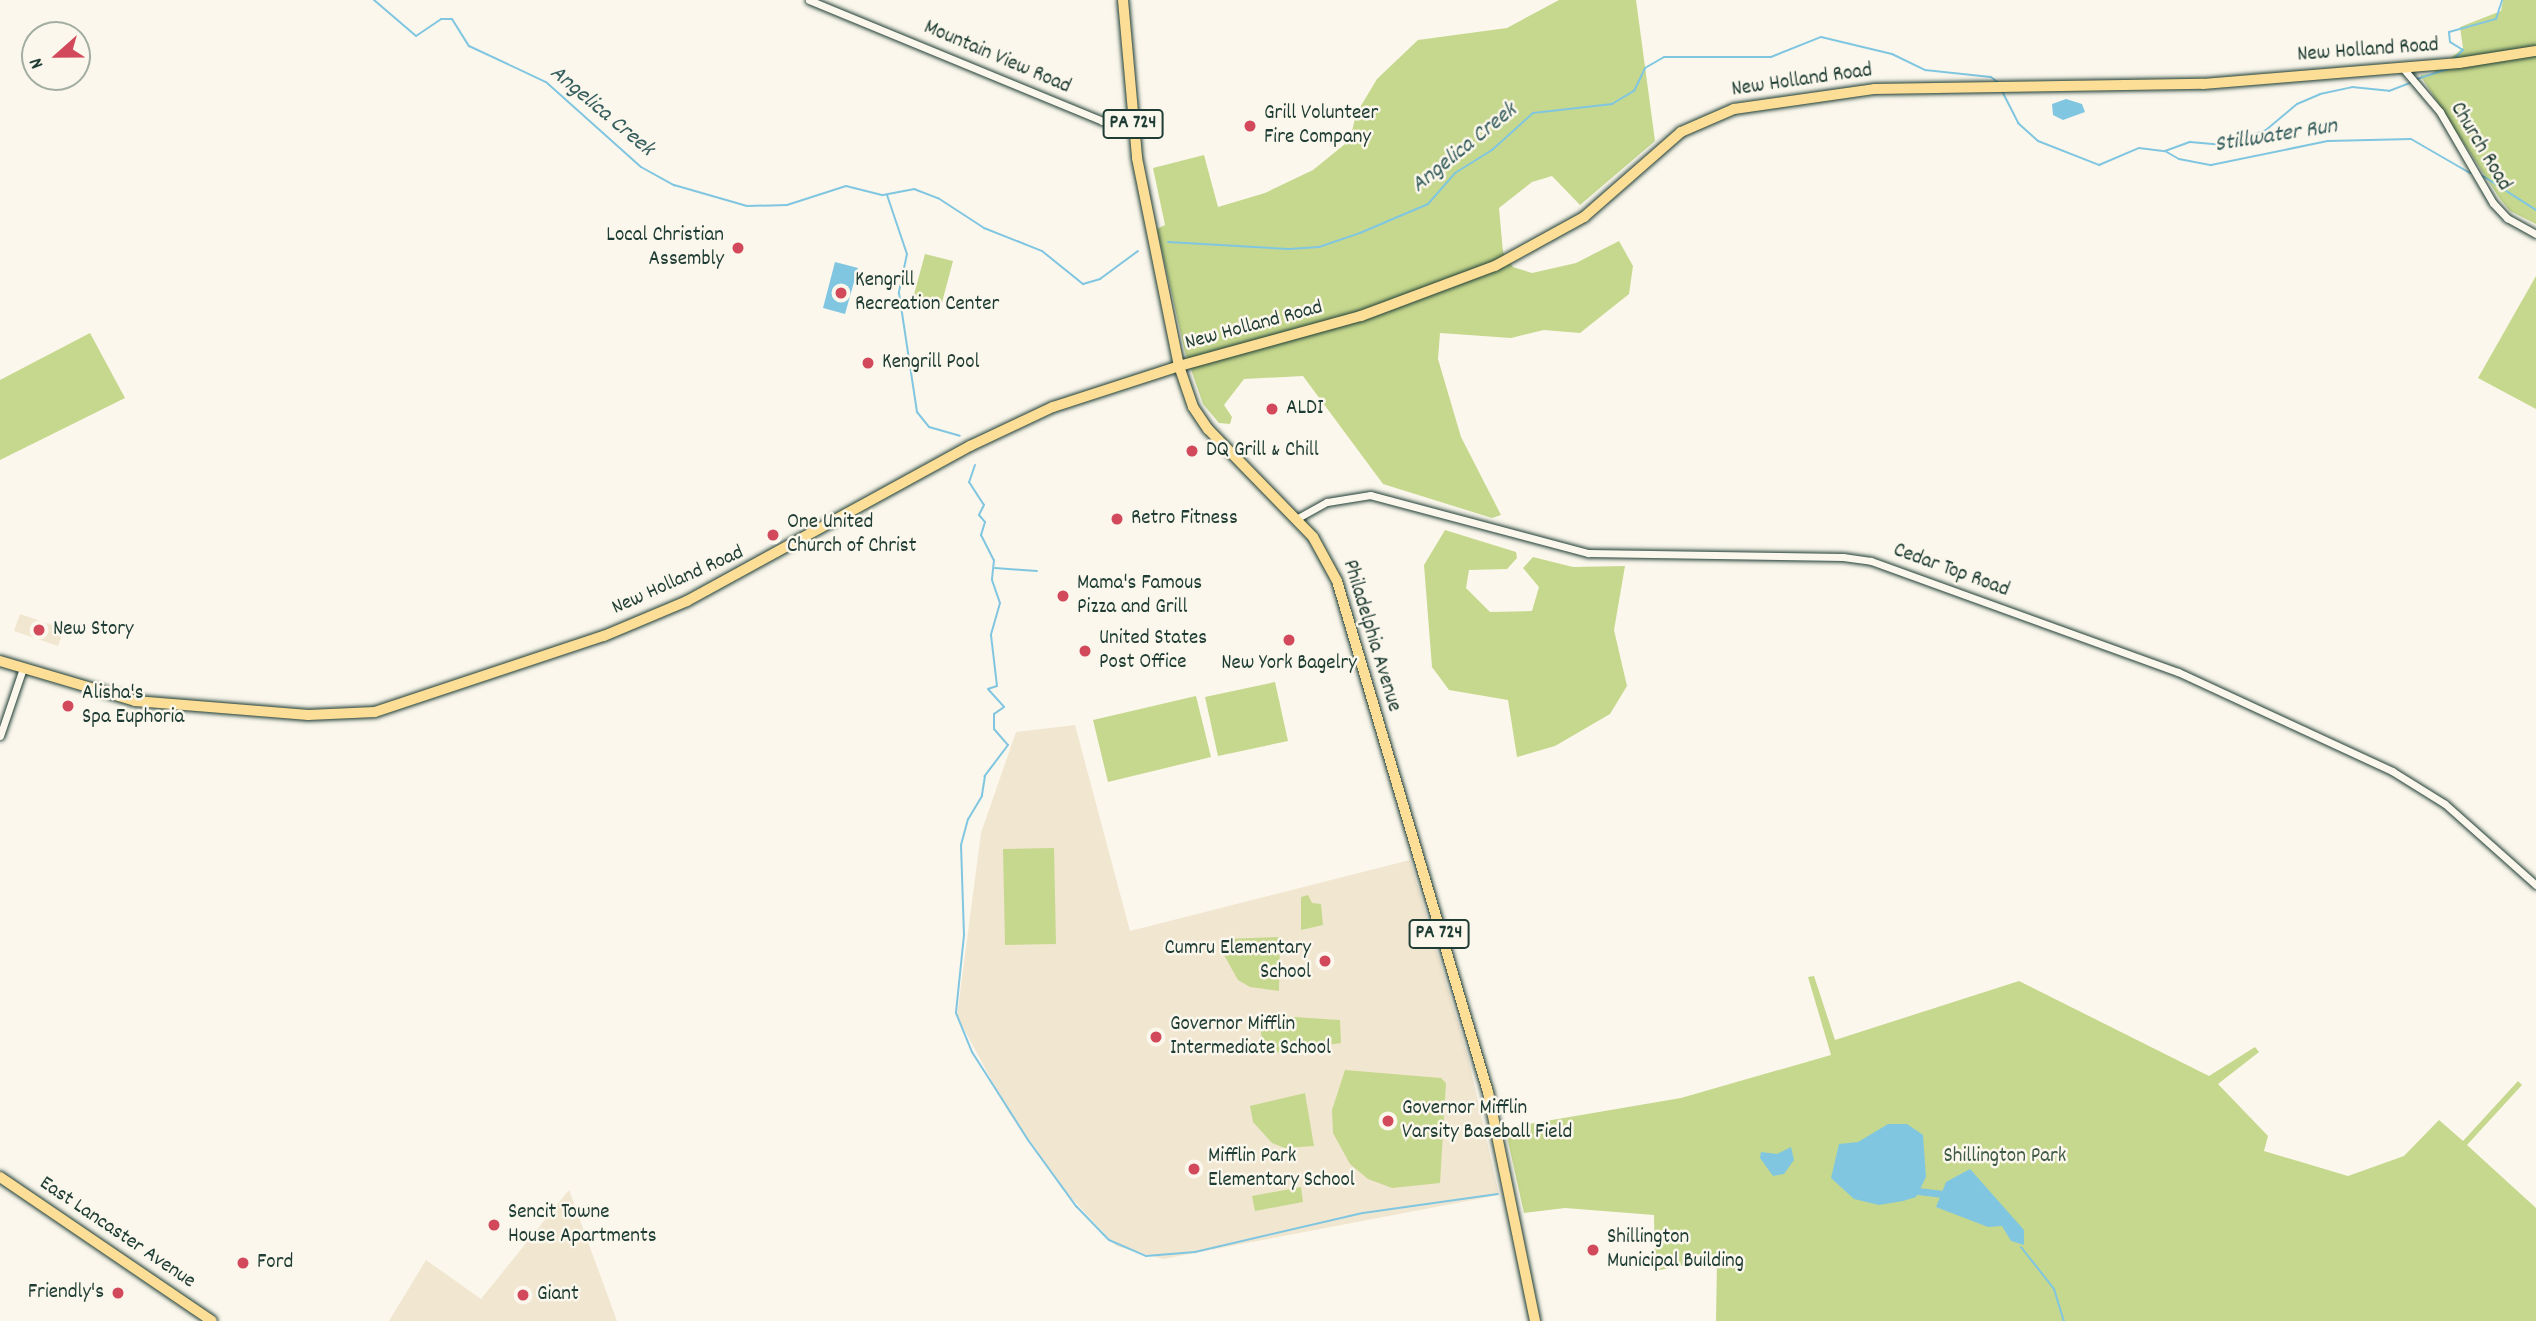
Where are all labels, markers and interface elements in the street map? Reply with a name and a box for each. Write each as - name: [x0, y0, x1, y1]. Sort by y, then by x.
- street label: Mountain View Road: [920, 16, 1074, 100]
- north arrow: [21, 21, 91, 91]
- street label: New Holland Road: [2297, 33, 2439, 69]
- text: N: [24, 54, 52, 72]
- street label: New Holland Road: [1730, 59, 1874, 103]
- water label: Angelica Creek: [543, 60, 659, 164]
- water label: Angelica Creek: [1407, 98, 1523, 200]
- street label: Church Road: [2444, 98, 2516, 196]
- place label: Grill Volunteer Fire Company: [1264, 101, 1378, 151]
- road number: PA 724: [1102, 108, 1164, 140]
- water label: Stillwater Run: [2213, 114, 2339, 160]
- marker: Grill Volunteer Fire Company: [1242, 118, 1258, 134]
- place label: Local Christian Assembly: [606, 223, 724, 273]
- marker: Local Christian Assembly: [730, 240, 746, 256]
- place label: Kengrill Recreation Center: [855, 268, 999, 318]
- marker: Kengrill Recreation Center: [833, 285, 849, 301]
- street label: New Holland Road: [1182, 296, 1326, 356]
- place label: Kengrill Pool: [882, 350, 980, 376]
- marker: Kengrill Pool: [860, 355, 876, 371]
- place label: ALDI: [1286, 396, 1323, 422]
- marker: ALDI: [1264, 401, 1280, 417]
- place label: DQ Grill & Chill: [1206, 438, 1319, 464]
- marker: DQ Grill & Chill: [1184, 443, 1200, 459]
- place label: Retro Fitness: [1131, 506, 1238, 532]
- place label: One United Church of Christ: [787, 510, 916, 560]
- marker: Retro Fitness: [1109, 511, 1125, 527]
- marker: One United Church of Christ: [765, 527, 781, 543]
- street label: Cedar Top Road: [1890, 538, 2012, 604]
- street label: New Holland Road: [608, 541, 748, 621]
- street label: Philadelphia Avenue: [1336, 557, 1406, 715]
- place label: Mama's Famous Pizza and Grill: [1077, 571, 1202, 621]
- marker: Mama's Famous Pizza and Grill: [1055, 588, 1071, 604]
- place label: New Story: [53, 617, 134, 643]
- marker: New Story: [31, 622, 47, 638]
- place label: United States Post Office: [1099, 626, 1207, 676]
- marker: New York Bagelry: [1281, 632, 1297, 648]
- marker: United States Post Office: [1077, 643, 1093, 659]
- place label: New York Bagelry: [1221, 651, 1357, 677]
- place label: Alisha's Spa Euphoria: [82, 681, 184, 731]
- marker: Alisha's Spa Euphoria: [60, 698, 76, 714]
- road number: PA 724: [1408, 918, 1470, 950]
- place label: Cumru Elementary School: [1164, 936, 1311, 986]
- marker: Cumru Elementary School: [1317, 953, 1333, 969]
- place label: Governor Mifflin Intermediate School: [1170, 1012, 1331, 1062]
- marker: Governor Mifflin Intermediate School: [1148, 1029, 1164, 1045]
- place label: Governor Mifflin Varsity Baseball Field: [1402, 1096, 1572, 1146]
- marker: Governor Mifflin Varsity Baseball Field: [1380, 1113, 1396, 1129]
- place label: Mifflin Park Elementary School: [1208, 1144, 1355, 1194]
- park label: Shillington Park: [1944, 1144, 2066, 1170]
- marker: Mifflin Park Elementary School: [1186, 1161, 1202, 1177]
- street label: East Lancaster Avenue: [34, 1171, 200, 1295]
- place label: Sencit Towne House Apartments: [508, 1200, 657, 1250]
- marker: Sencit Towne House Apartments: [486, 1217, 502, 1233]
- place label: Shillington Municipal Building: [1607, 1225, 1744, 1275]
- marker: Shillington Municipal Building: [1585, 1242, 1601, 1258]
- place label: Ford: [257, 1250, 293, 1276]
- marker: Ford: [235, 1255, 251, 1271]
- place label: Friendly's: [28, 1280, 104, 1306]
- place label: Giant: [537, 1282, 579, 1308]
- marker: Friendly's: [110, 1285, 126, 1301]
- marker: Giant: [515, 1287, 531, 1303]

